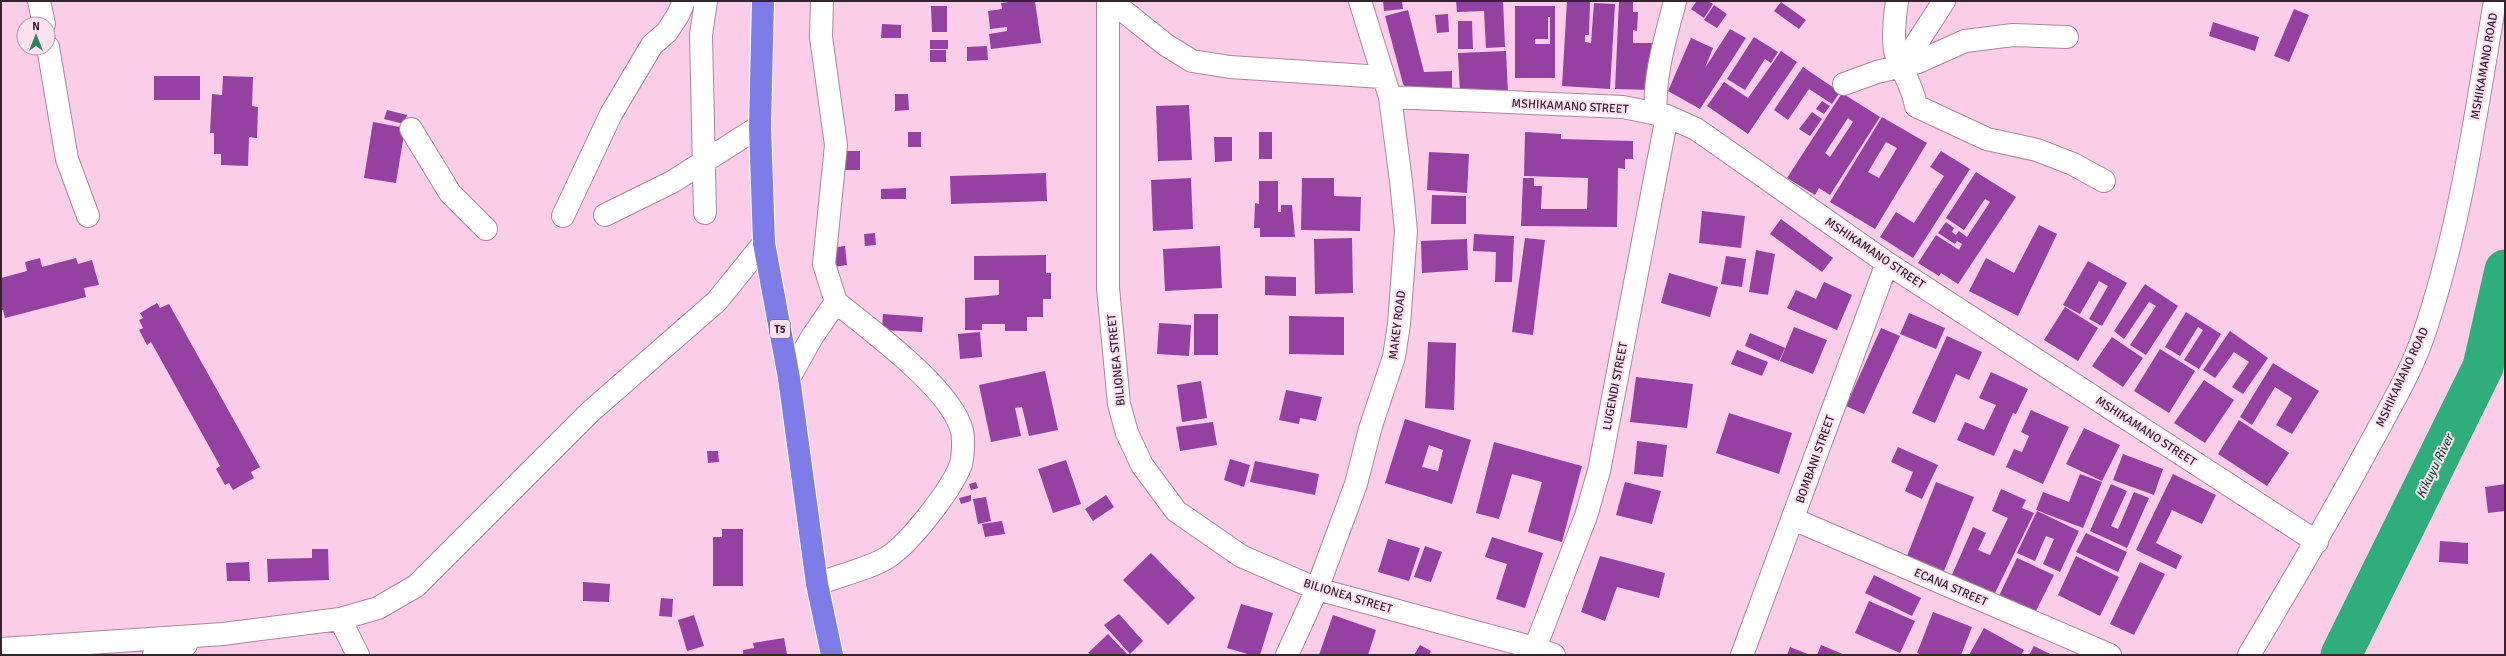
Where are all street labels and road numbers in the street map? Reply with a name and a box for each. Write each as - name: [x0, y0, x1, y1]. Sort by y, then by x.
- street label: MSHIKAMANO ROAD: [2468, 11, 2501, 121]
- street label: MSHIKAMANO STREET: [1511, 96, 1629, 117]
- street label: MSHIKAMANO STREET: [1822, 214, 1928, 292]
- street label: MAKEY ROAD: [1386, 289, 1409, 360]
- street label: BILIONEA STREET: [1104, 313, 1129, 407]
- road number: T5: [770, 320, 790, 338]
- street label: MSHIKAMANO ROAD: [2373, 325, 2432, 429]
- street label: LUGENDI STREET: [1600, 341, 1631, 431]
- street label: MSHIKAMANO STREET: [2093, 393, 2199, 470]
- street label: BOMBANI STREET: [1793, 413, 1838, 505]
- street label: ECANA STREET: [1912, 565, 1990, 610]
- street label: BILIONEA STREET: [1302, 576, 1394, 617]

